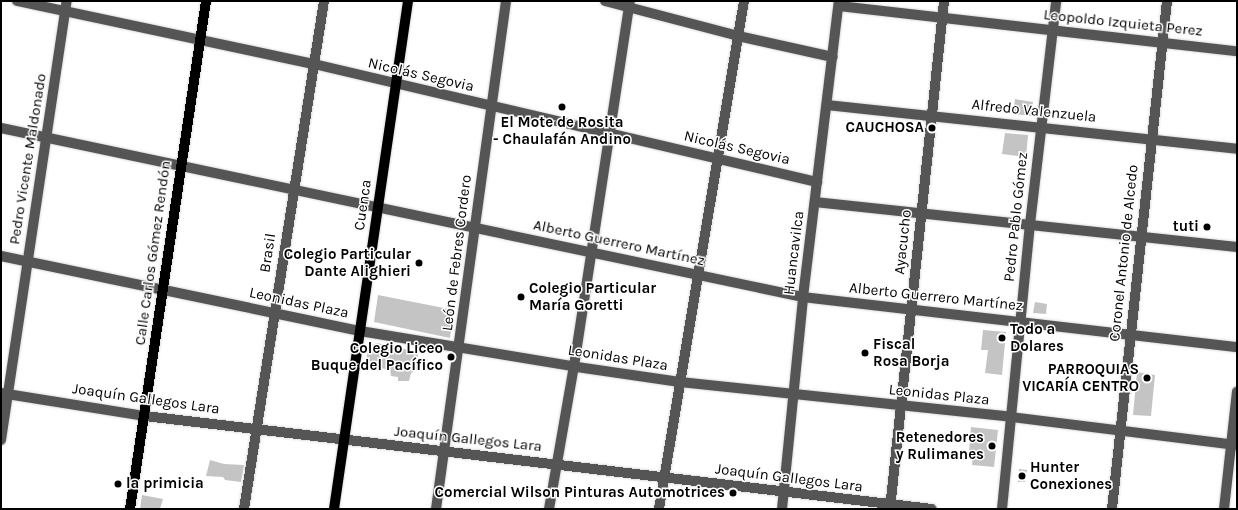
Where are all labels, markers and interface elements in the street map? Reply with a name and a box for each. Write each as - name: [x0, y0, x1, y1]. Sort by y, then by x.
- street label: Leopoldo Izquieta Perez: [1043, 6, 1203, 40]
- street label: Nicolás Segovia: [366, 54, 476, 96]
- street label: Pedro Vicente Maldonado: [6, 72, 50, 246]
- street label: Alfredo Valenzuela: [971, 96, 1097, 126]
- marker: El Mote de Rosita - Chaulafán Andino: [557, 102, 567, 112]
- place label: El Mote de Rosita - Chaulafán Andino: [493, 113, 631, 148]
- place label: CAUCHOSA: [845, 119, 924, 137]
- marker: CAUCHOSA: [927, 123, 937, 133]
- street label: Nicolás Segovia: [682, 127, 792, 169]
- street label: Pedro Pablo Gómez: [1000, 151, 1032, 283]
- street label: Calle Carlos Gómez Rendón: [131, 160, 175, 346]
- street label: Coronel Antonio de Alcedo: [1106, 164, 1142, 342]
- street label: León de Febres Cordero: [438, 174, 476, 332]
- street label: Cuenca: [351, 178, 375, 232]
- street label: Ayacucho: [891, 209, 915, 275]
- street label: Huancavilca: [780, 210, 808, 296]
- street label: Alberto Guerrero Martínez: [532, 216, 706, 270]
- place label: tuti: [1173, 218, 1199, 236]
- marker: tuti: [1202, 222, 1212, 232]
- street label: Brasil: [256, 232, 280, 274]
- place label: Colegio Particular Dante Alighieri: [284, 245, 411, 280]
- marker: Colegio Particular Dante Alighieri: [414, 258, 424, 268]
- place label: Colegio Particular María Goretti: [529, 279, 656, 314]
- street label: Alberto Guerrero Martínez: [848, 279, 1024, 315]
- street label: Leonidas Plaza: [248, 284, 350, 322]
- marker: Colegio Particular María Goretti: [516, 292, 526, 302]
- place label: Todo a Dolares: [1010, 320, 1064, 355]
- marker: Todo a Dolares: [997, 333, 1007, 343]
- place label: Fiscal Rosa Borja: [873, 335, 950, 370]
- place label: Colegio Liceo Buque del Pacífico: [311, 339, 443, 374]
- street label: Leonidas Plaza: [567, 341, 669, 375]
- marker: Fiscal Rosa Borja: [860, 348, 870, 358]
- marker: Colegio Liceo Buque del Pacífico: [446, 352, 456, 362]
- place label: PARROQUIAS VICARÍA CENTRO: [1022, 360, 1139, 395]
- marker: PARROQUIAS VICARÍA CENTRO: [1142, 373, 1152, 383]
- street label: Joaquín Gallegos Lara: [71, 380, 221, 418]
- street label: Leonidas Plaza: [888, 381, 990, 409]
- street label: Joaquín Gallegos Lara: [393, 422, 543, 456]
- place label: Retenedores y Rulimanes: [896, 428, 984, 463]
- marker: Retenedores y Rulimanes: [987, 441, 997, 451]
- place label: Hunter Conexiones: [1030, 458, 1112, 493]
- street label: Joaquín Gallegos Lara: [714, 460, 864, 496]
- marker: Hunter Conexiones: [1017, 471, 1027, 481]
- place label: la primicia: [126, 475, 204, 493]
- marker: la primicia: [113, 479, 123, 489]
- place label: Comercial Wilson Pinturas Automotrices: [435, 484, 725, 502]
- marker: Comercial Wilson Pinturas Automotrices: [728, 488, 738, 498]

